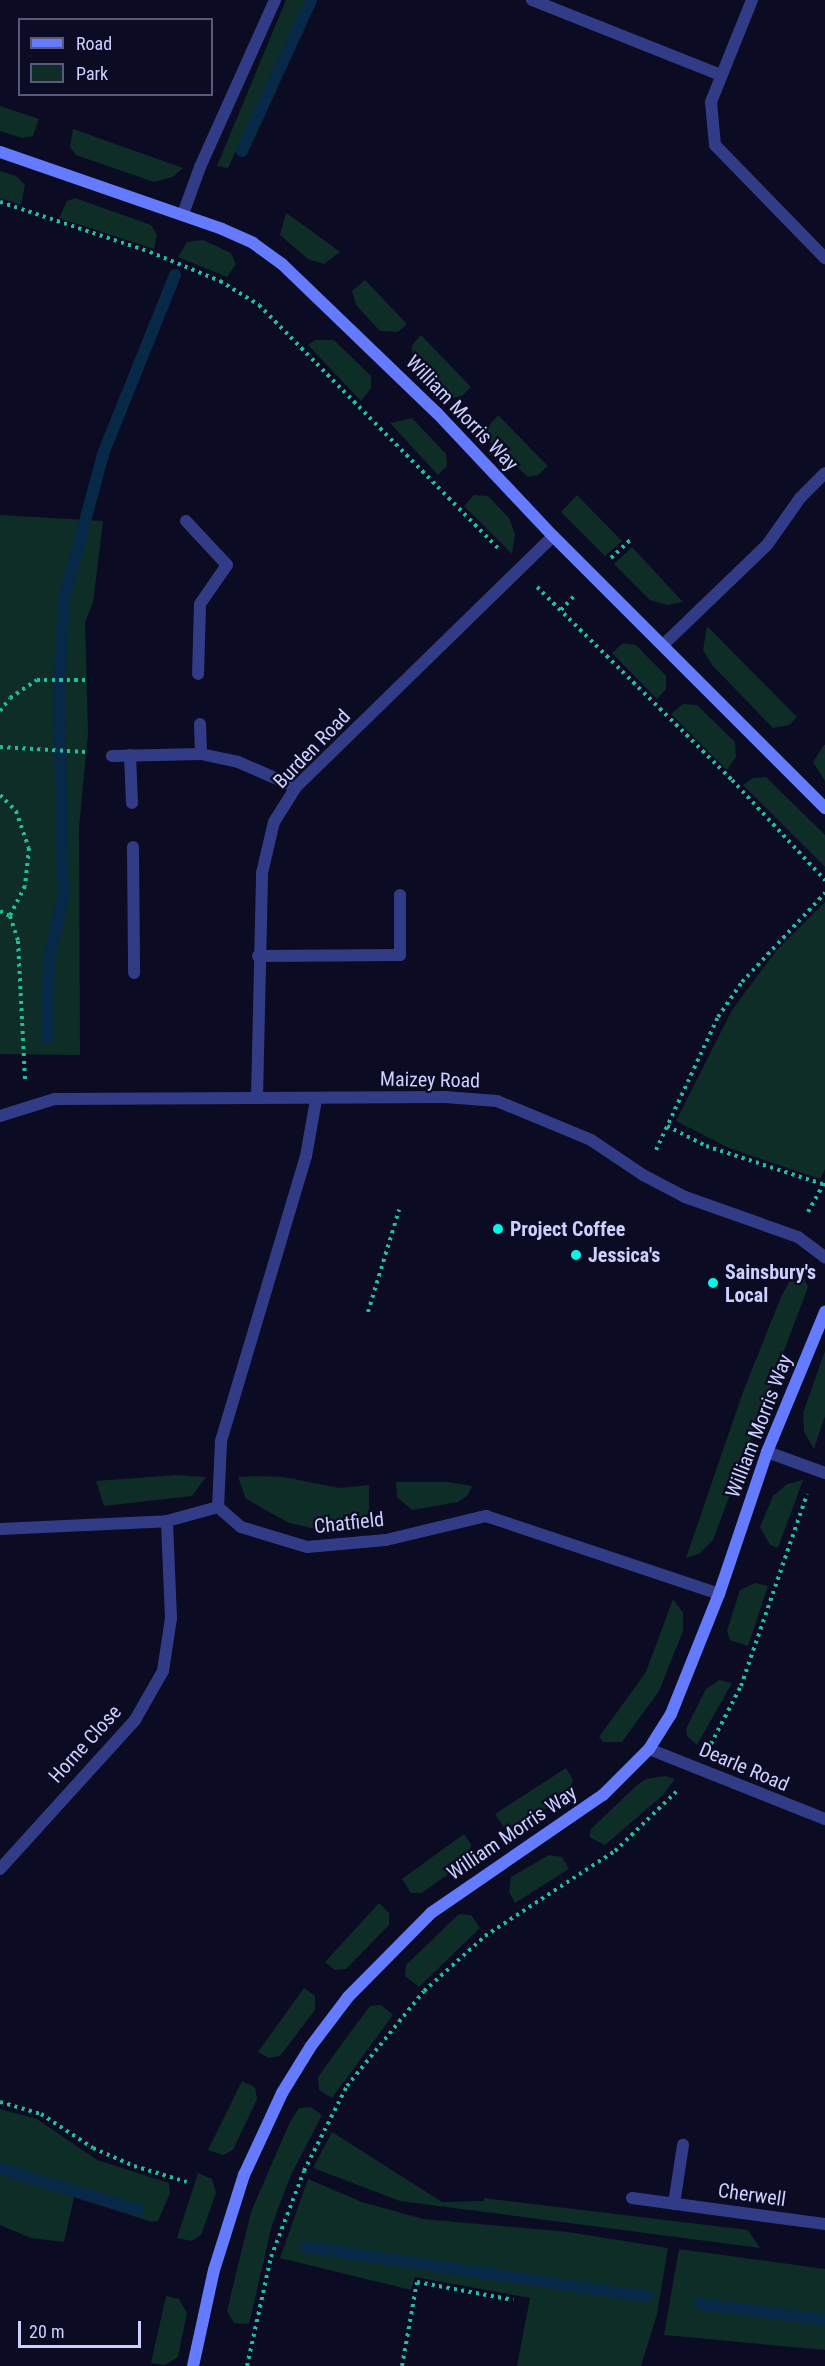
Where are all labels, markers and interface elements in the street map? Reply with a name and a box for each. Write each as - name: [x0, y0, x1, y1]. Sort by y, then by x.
- legend: [18, 18, 213, 96]
- text: Road: [76, 33, 112, 54]
- text: Park: [76, 63, 108, 84]
- street label: William Morris Way: [401, 350, 523, 476]
- street label: Burden Road: [269, 705, 355, 793]
- street label: Maizey Road: [380, 1067, 480, 1093]
- place label: Project Coffee: [510, 1217, 625, 1241]
- marker: Project Coffee: [491, 1222, 505, 1236]
- place label: Jessica's: [588, 1243, 660, 1267]
- marker: Jessica's: [569, 1248, 583, 1262]
- place label: Sainsbury's Local: [725, 1260, 816, 1307]
- marker: Sainsbury's Local: [706, 1276, 720, 1290]
- street label: William Morris Way: [721, 1351, 797, 1501]
- street label: Chatfield: [313, 1507, 385, 1539]
- street label: Horne Close: [44, 1700, 126, 1788]
- street label: Dearle Road: [696, 1737, 792, 1797]
- street label: William Morris Way: [443, 1781, 581, 1885]
- street label: Cherwell: [717, 2178, 787, 2212]
- scale bar: [21, 2309, 144, 2347]
- text: 20 m: [29, 2321, 64, 2342]

